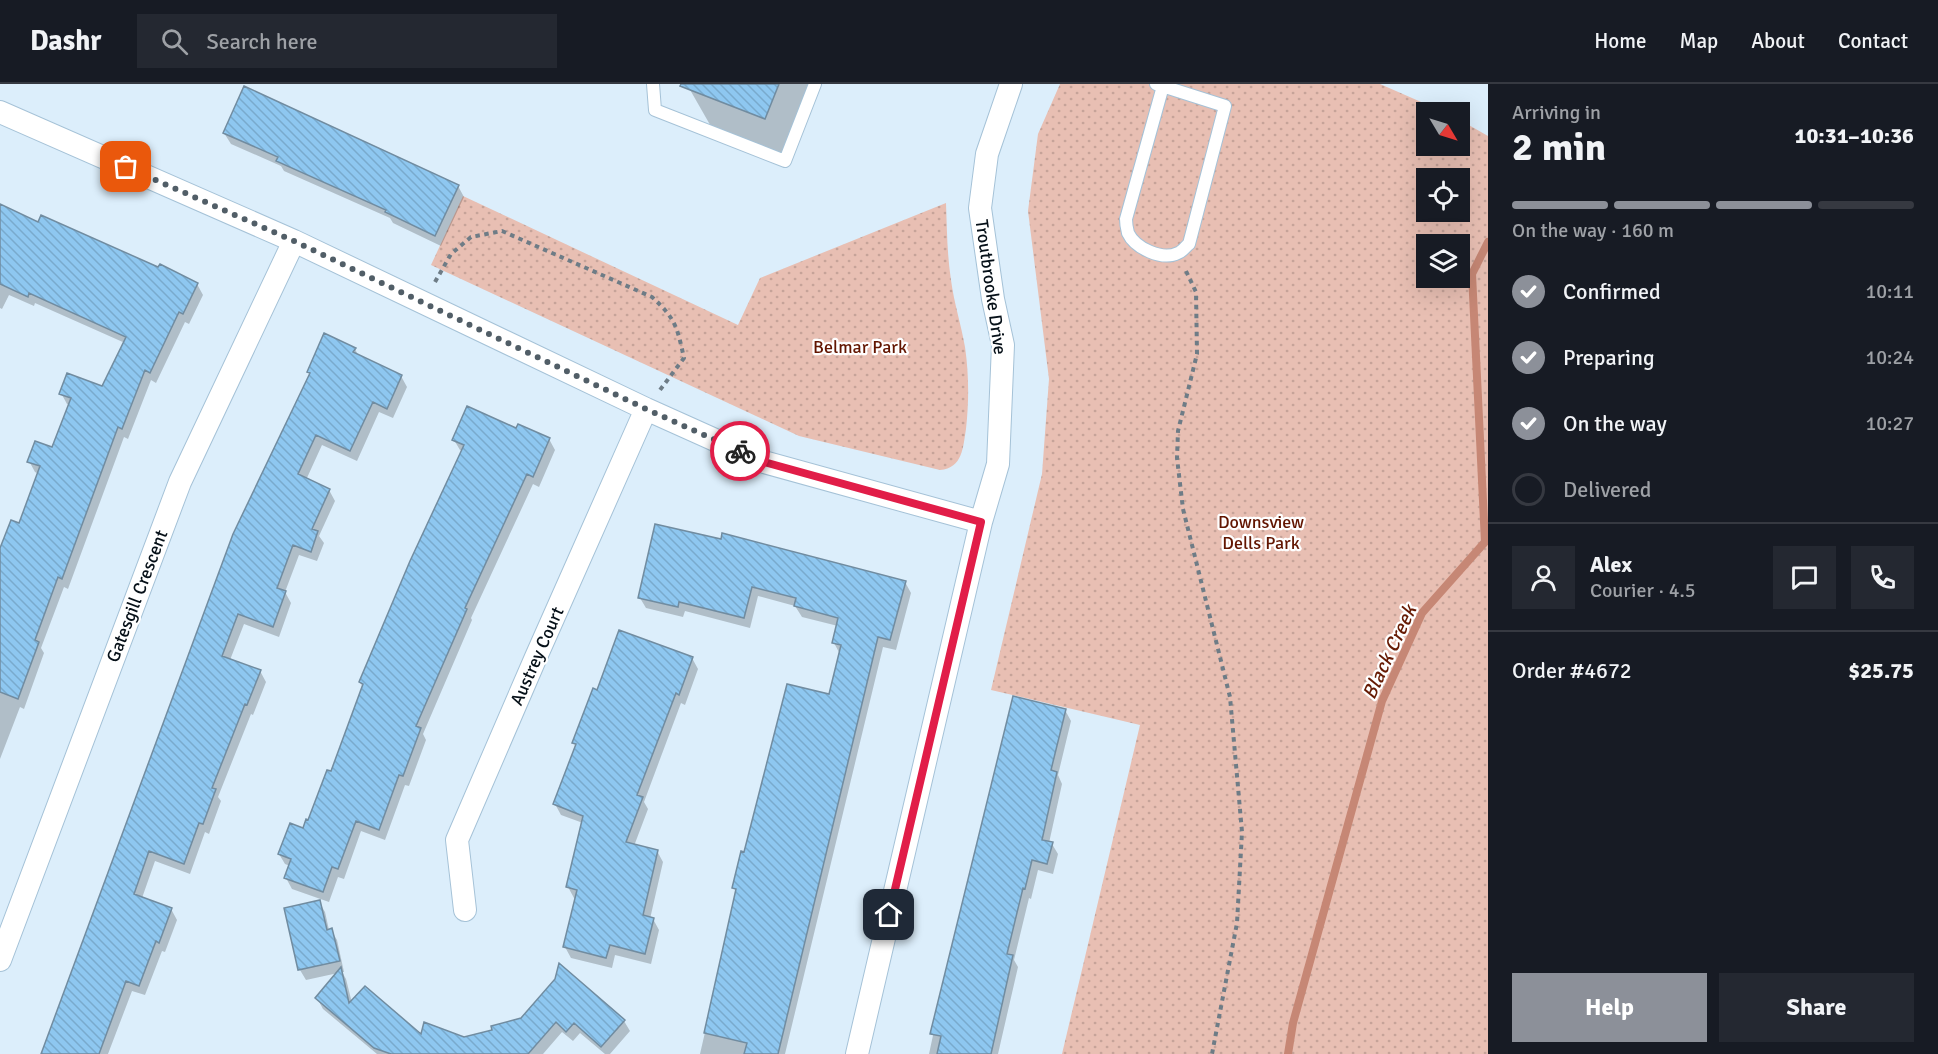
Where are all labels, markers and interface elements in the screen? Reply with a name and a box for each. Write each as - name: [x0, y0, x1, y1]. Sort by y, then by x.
- search box: [137, 14, 557, 68]
- text: Dashr: [30, 24, 101, 58]
- icon: search: [158, 25, 191, 58]
- text: Search here: [206, 28, 317, 55]
- text: Home: [1594, 28, 1647, 54]
- text: Map: [1680, 28, 1718, 54]
- text: About: [1751, 28, 1805, 54]
- text: Contact: [1838, 28, 1908, 54]
- text: Arriving in: [1512, 100, 1601, 125]
- north arrow: [1416, 102, 1470, 156]
- map controls: [1416, 102, 1470, 288]
- text: 10:31–10:36: [1795, 122, 1914, 149]
- text: 2 min: [1512, 123, 1606, 171]
- pin: [100, 141, 151, 192]
- icon: bag: [109, 150, 142, 183]
- button: locate: [1416, 168, 1470, 222]
- street label: Troutbrooke Drive: [971, 218, 1011, 356]
- text: On the way · 160 m: [1512, 218, 1674, 243]
- button: layers: [1416, 234, 1470, 288]
- icon: check: [1512, 275, 1545, 308]
- text: Confirmed: [1563, 278, 1661, 305]
- text: 10:11: [1865, 279, 1914, 304]
- park label: Belmar Park: [813, 336, 907, 358]
- icon: check: [1512, 341, 1545, 374]
- text: Preparing: [1563, 344, 1655, 371]
- text: 10:24: [1865, 345, 1914, 370]
- icon: check: [1512, 407, 1545, 440]
- text: On the way: [1563, 410, 1667, 437]
- text: 10:27: [1865, 411, 1914, 436]
- courier: [710, 421, 770, 481]
- icon: bike: [724, 435, 757, 468]
- text: Delivered: [1563, 476, 1651, 503]
- park label: Downsview Dells Park: [1218, 511, 1304, 554]
- street label: Gatesgill Crescent: [102, 527, 172, 665]
- button: person: [1512, 546, 1575, 609]
- button: chat: [1773, 546, 1836, 609]
- button: phone: [1851, 546, 1914, 609]
- text: Alex: [1590, 551, 1632, 578]
- text: Courier · 4.5: [1590, 578, 1696, 603]
- water label: Black Creek: [1357, 599, 1423, 703]
- street label: Austrey Court: [505, 603, 569, 709]
- text: Order #4672: [1512, 657, 1632, 684]
- text: $25.75: [1848, 657, 1914, 684]
- pin: [863, 889, 914, 940]
- icon: home: [872, 898, 905, 931]
- button: Help: [1512, 973, 1707, 1042]
- button: Share: [1719, 973, 1914, 1042]

